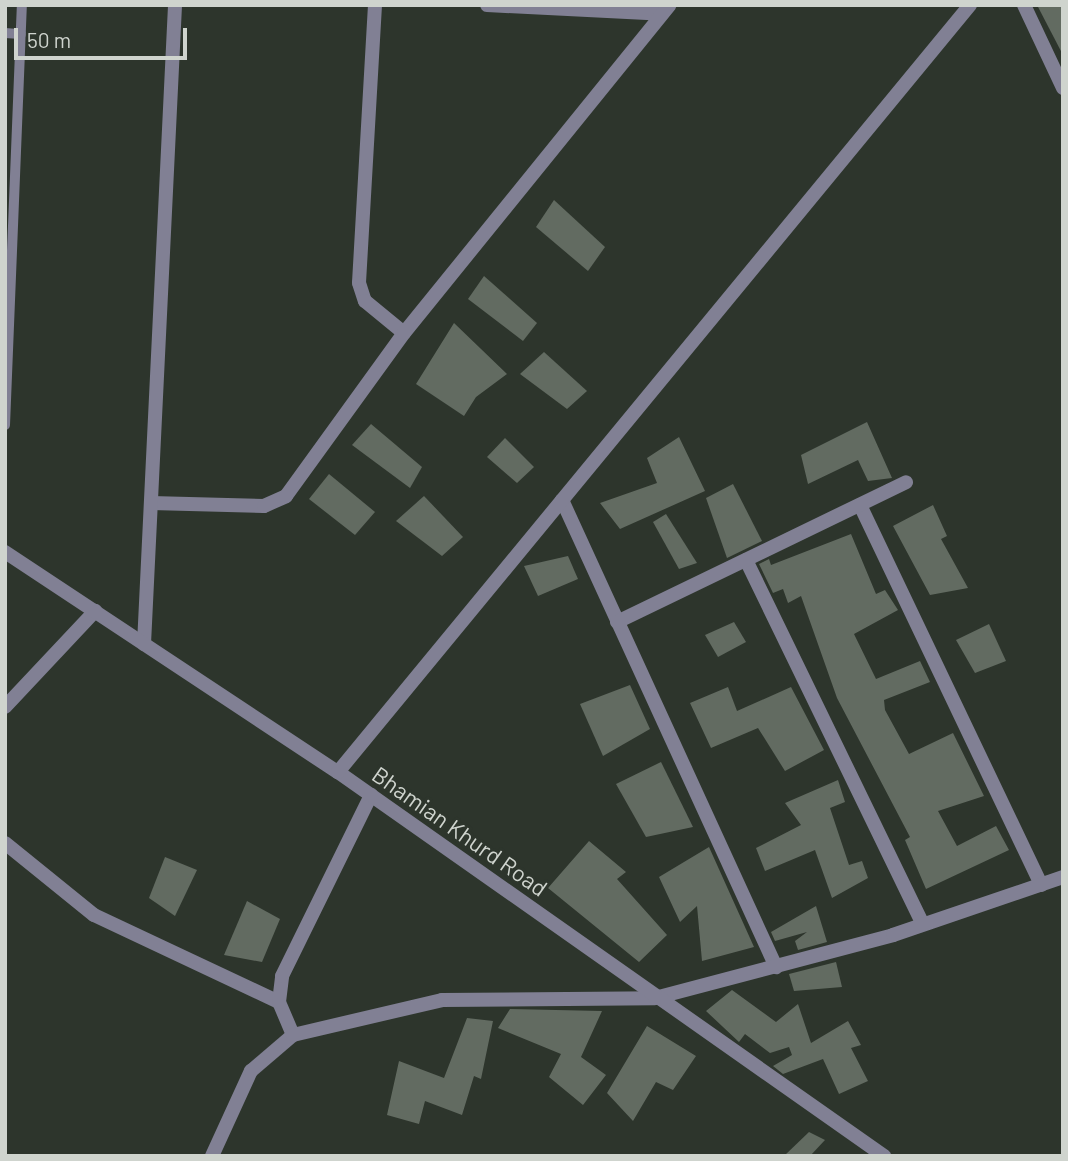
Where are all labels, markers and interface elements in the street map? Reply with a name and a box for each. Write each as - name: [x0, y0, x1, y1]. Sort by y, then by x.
- scale bar: [18, 14, 191, 58]
- text: 50 m: [27, 27, 71, 52]
- street label: Bhamian Khurd Road: [367, 760, 553, 902]

